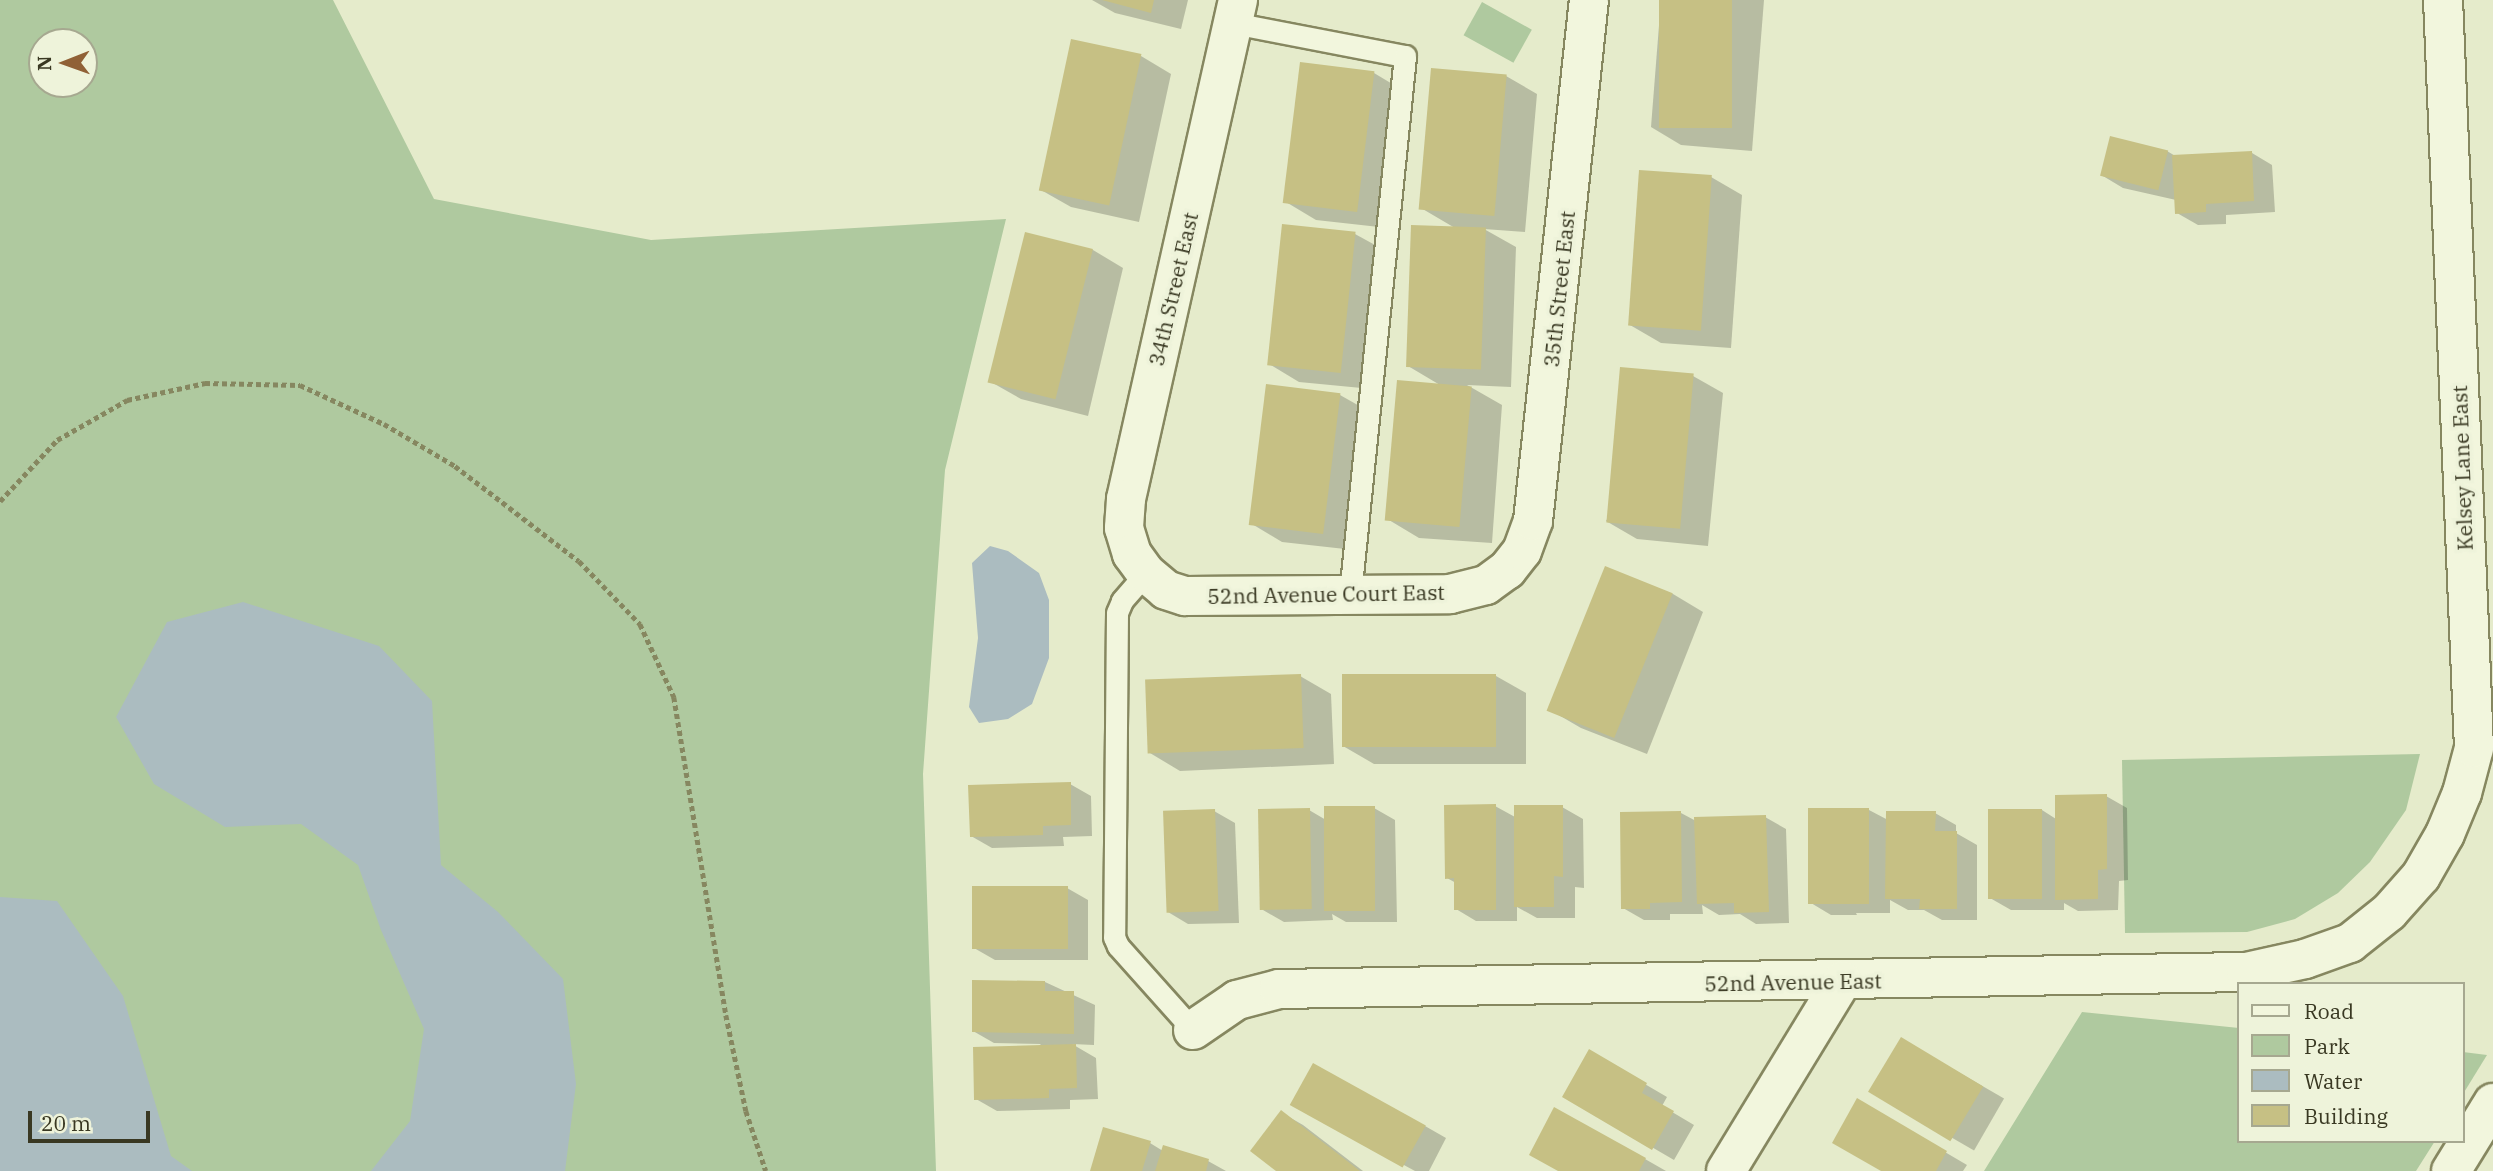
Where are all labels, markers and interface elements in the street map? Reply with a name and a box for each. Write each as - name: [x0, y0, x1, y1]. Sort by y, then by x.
- north arrow: [28, 28, 98, 98]
- text: N: [32, 56, 56, 71]
- street label: 34th Street East: [1143, 210, 1203, 368]
- street label: 35th Street East: [1538, 210, 1580, 368]
- street label: Kelsey Lane East: [2447, 385, 2477, 551]
- street label: 52nd Avenue Court East: [1207, 579, 1445, 609]
- street label: 52nd Avenue East: [1704, 968, 1882, 996]
- legend: [2238, 982, 2465, 1143]
- text: Road: [2304, 997, 2354, 1025]
- text: Park: [2304, 1032, 2350, 1060]
- text: Water: [2304, 1067, 2362, 1095]
- scale bar: [32, 1098, 154, 1142]
- text: Building: [2304, 1102, 2388, 1130]
- text: 20 m: [41, 1109, 91, 1137]

